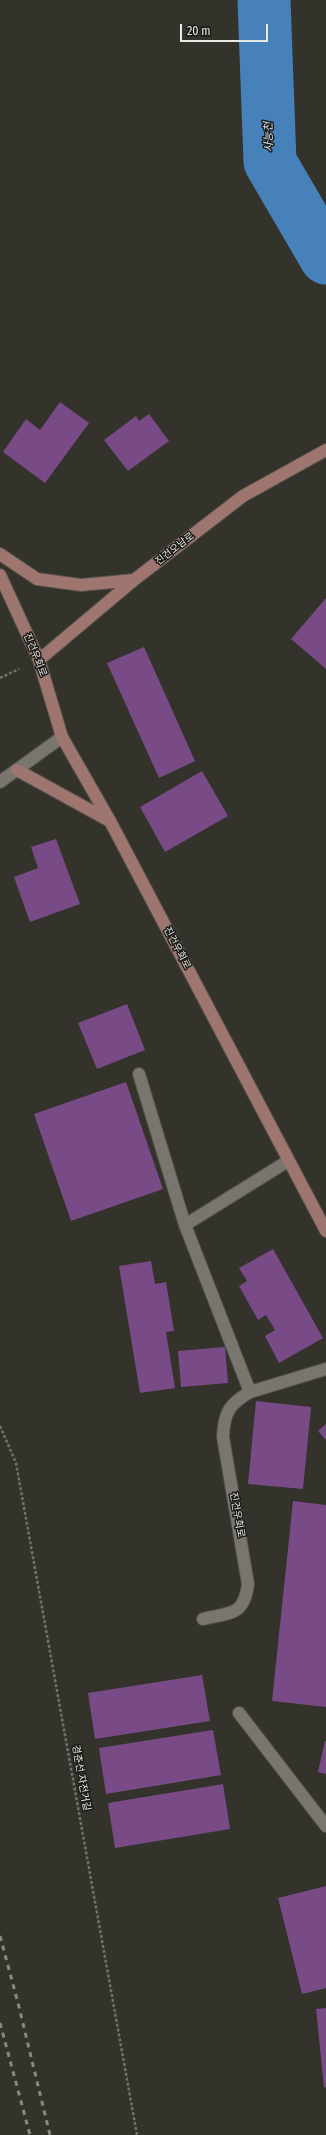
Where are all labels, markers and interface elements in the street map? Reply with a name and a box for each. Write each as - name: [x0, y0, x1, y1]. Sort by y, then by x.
- scale bar: [182, 16, 270, 42]
- text: 20 m: [187, 24, 211, 38]
- water label: 사능천: [262, 122, 276, 152]
- street label: 진건오남로: [153, 530, 197, 568]
- street label: 진건우회로: [21, 631, 49, 679]
- street label: 진건우회로: [161, 925, 193, 971]
- street label: 진건우회로: [227, 1491, 247, 1539]
- street label: 경춘선 자전거길: [69, 1744, 93, 1812]

